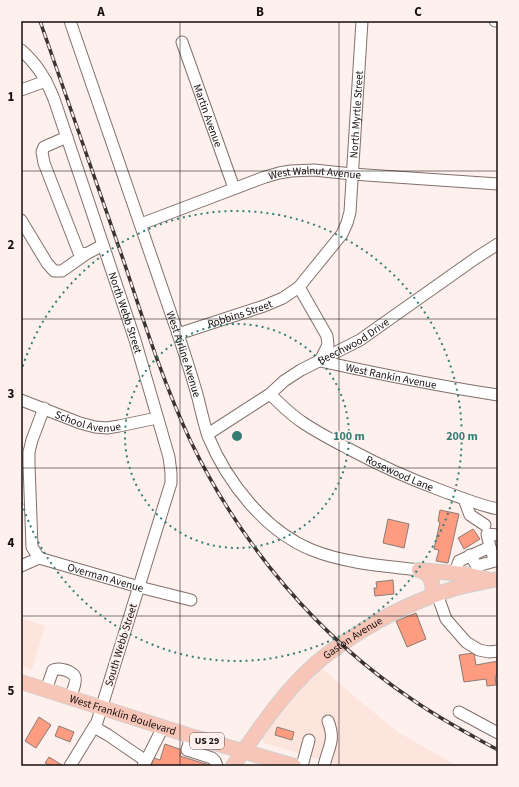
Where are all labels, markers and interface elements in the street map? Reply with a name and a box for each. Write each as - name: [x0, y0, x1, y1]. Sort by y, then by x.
- text: A: [96, 3, 105, 21]
- text: B: [256, 3, 264, 21]
- text: C: [414, 3, 422, 21]
- street label: North Myrtle Street: [346, 70, 366, 159]
- street label: Martin Avenue: [190, 82, 226, 150]
- text: 1: [8, 88, 15, 106]
- street label: West Walnut Avenue: [267, 162, 362, 183]
- text: 2: [8, 236, 15, 254]
- street label: North Webb Street: [105, 270, 146, 355]
- street label: Robbins Street: [205, 296, 275, 331]
- street label: West Airline Avenue: [163, 309, 205, 399]
- street label: Beechwood Drive: [315, 314, 392, 368]
- street label: West Rankin Avenue: [344, 359, 438, 392]
- text: 3: [8, 385, 15, 403]
- street label: School Avenue: [53, 406, 123, 436]
- text: 100 m: [333, 428, 365, 445]
- text: 200 m: [446, 428, 478, 445]
- centre of rings: [230, 429, 244, 443]
- street label: Rosewood Lane: [363, 451, 436, 495]
- text: 4: [8, 534, 15, 552]
- street label: Overman Avenue: [66, 559, 146, 595]
- street label: South Webb Street: [101, 602, 141, 688]
- street label: Gaston Avenue: [319, 613, 385, 663]
- text: 5: [8, 682, 15, 700]
- street label: West Franklin Boulevard: [68, 690, 178, 738]
- road number: US 29: [190, 733, 224, 749]

